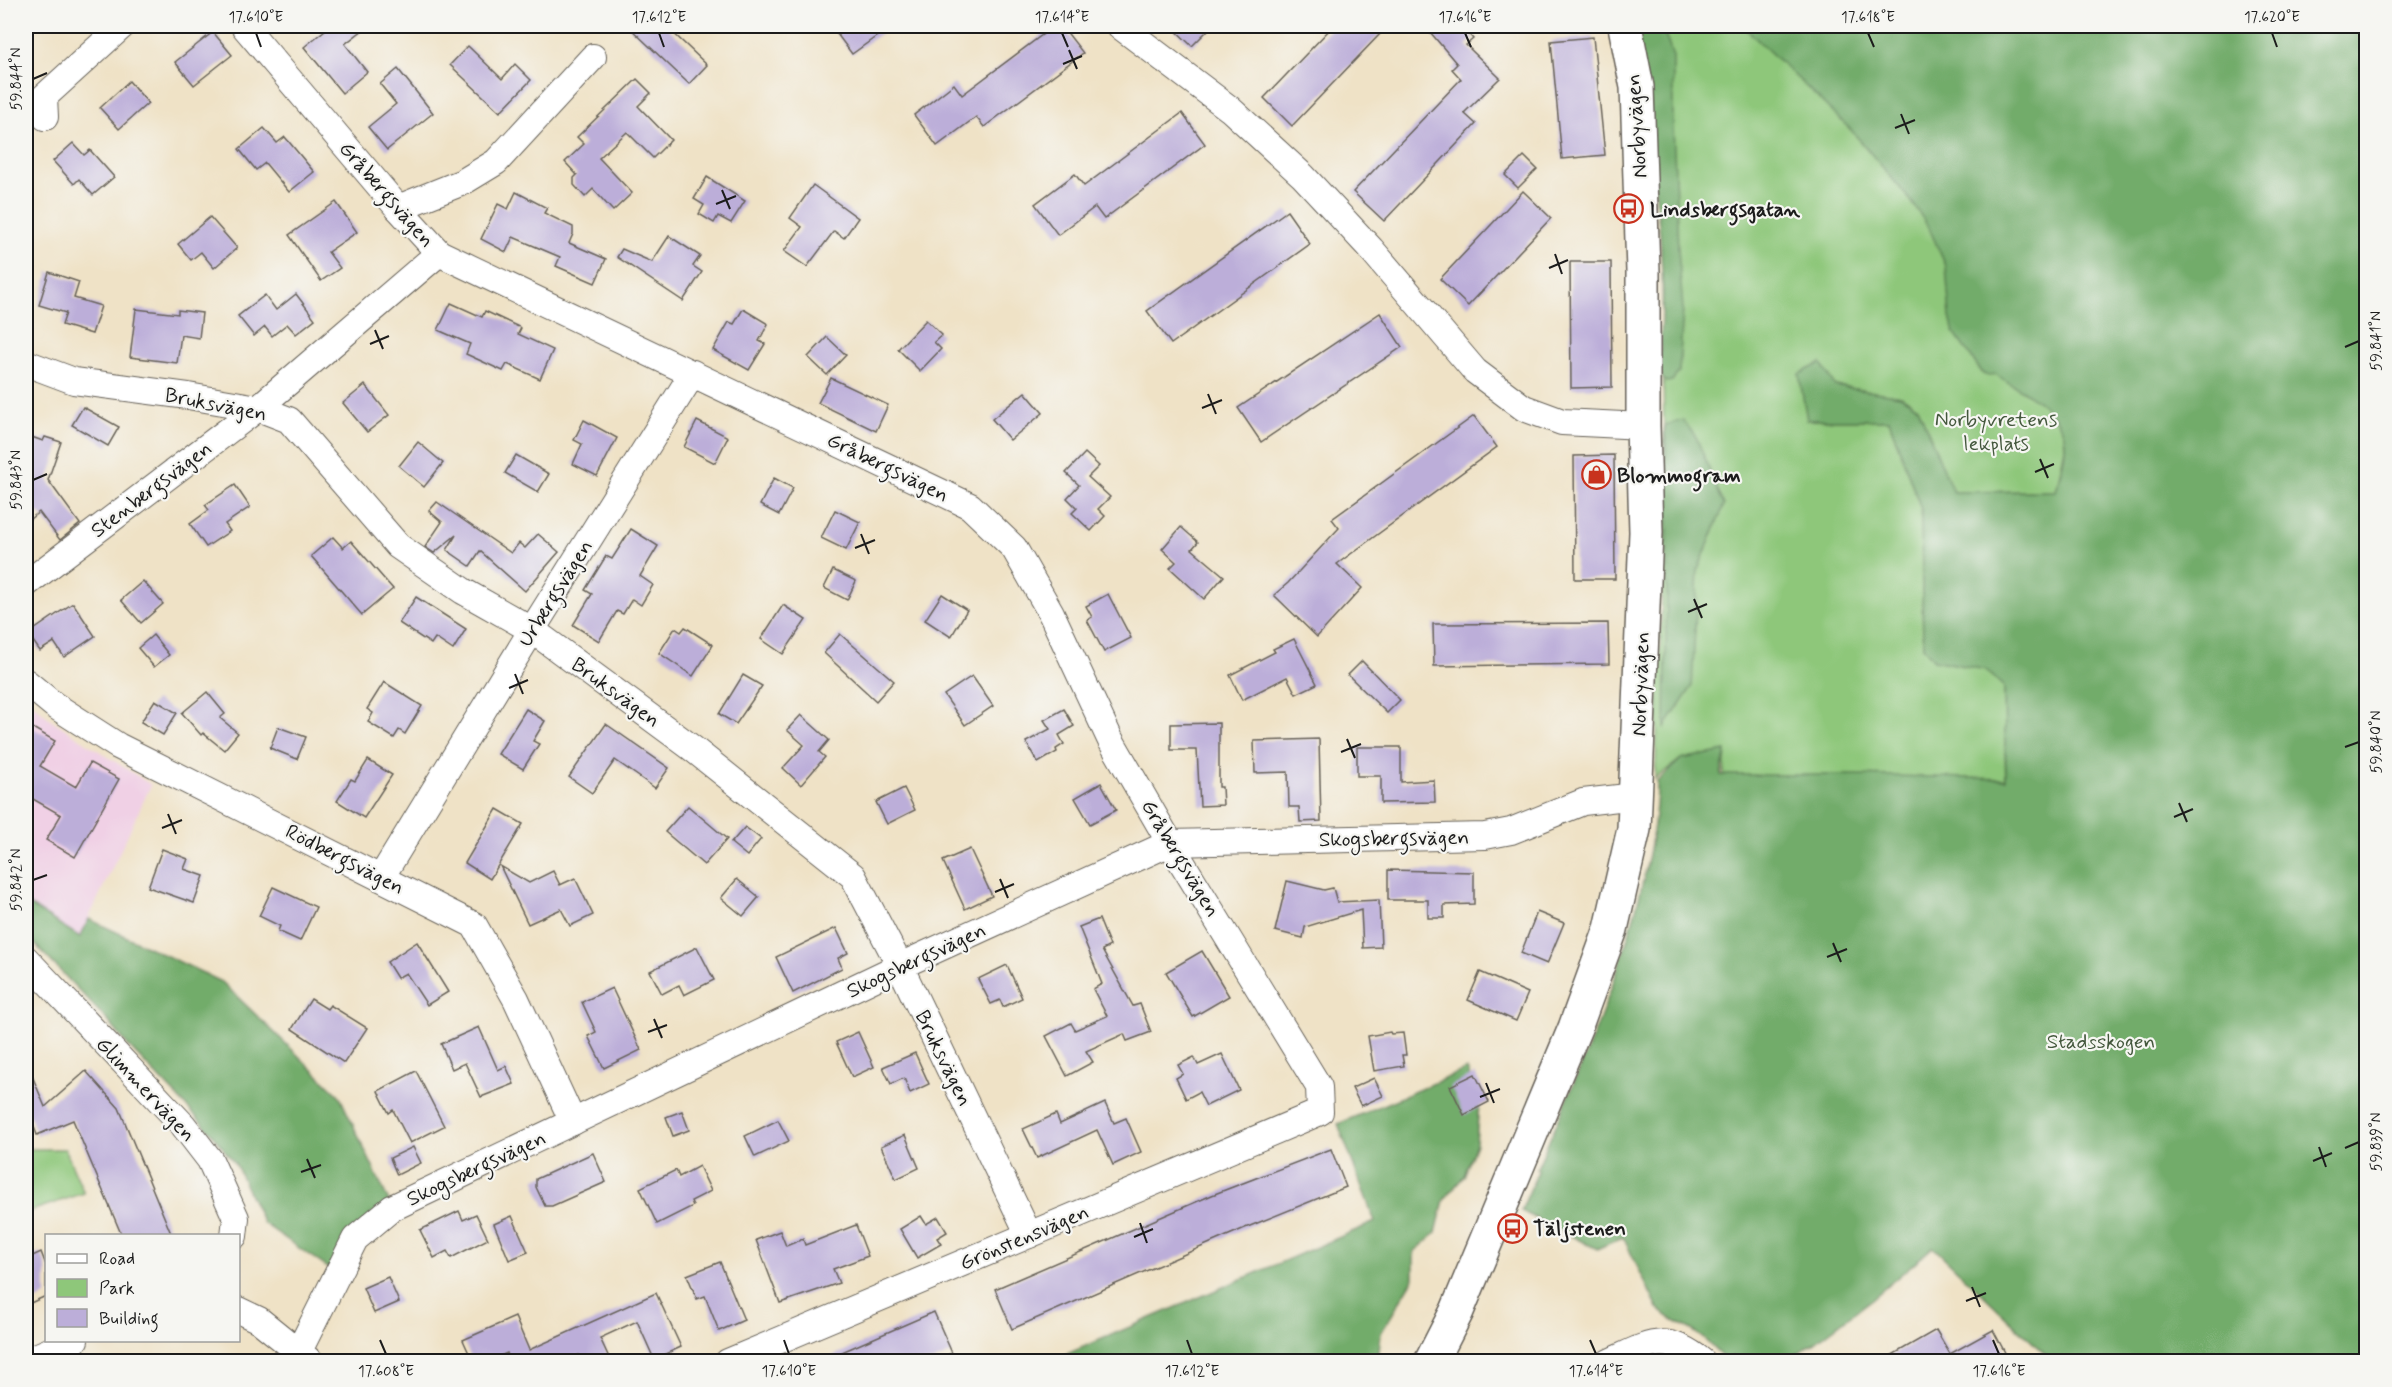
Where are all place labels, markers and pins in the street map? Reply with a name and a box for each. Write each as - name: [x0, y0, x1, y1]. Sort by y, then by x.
- bus stop icon: Lindsbergsgatan: [1613, 193, 1645, 225]
- place label: Lindsbergsgatan: [1650, 196, 1801, 226]
- shop icon: Blommogram: [1580, 459, 1612, 491]
- place label: Blommogram: [1617, 462, 1741, 492]
- bus stop icon: Täljstenen: [1496, 1212, 1528, 1244]
- place label: Täljstenen: [1533, 1215, 1626, 1243]

